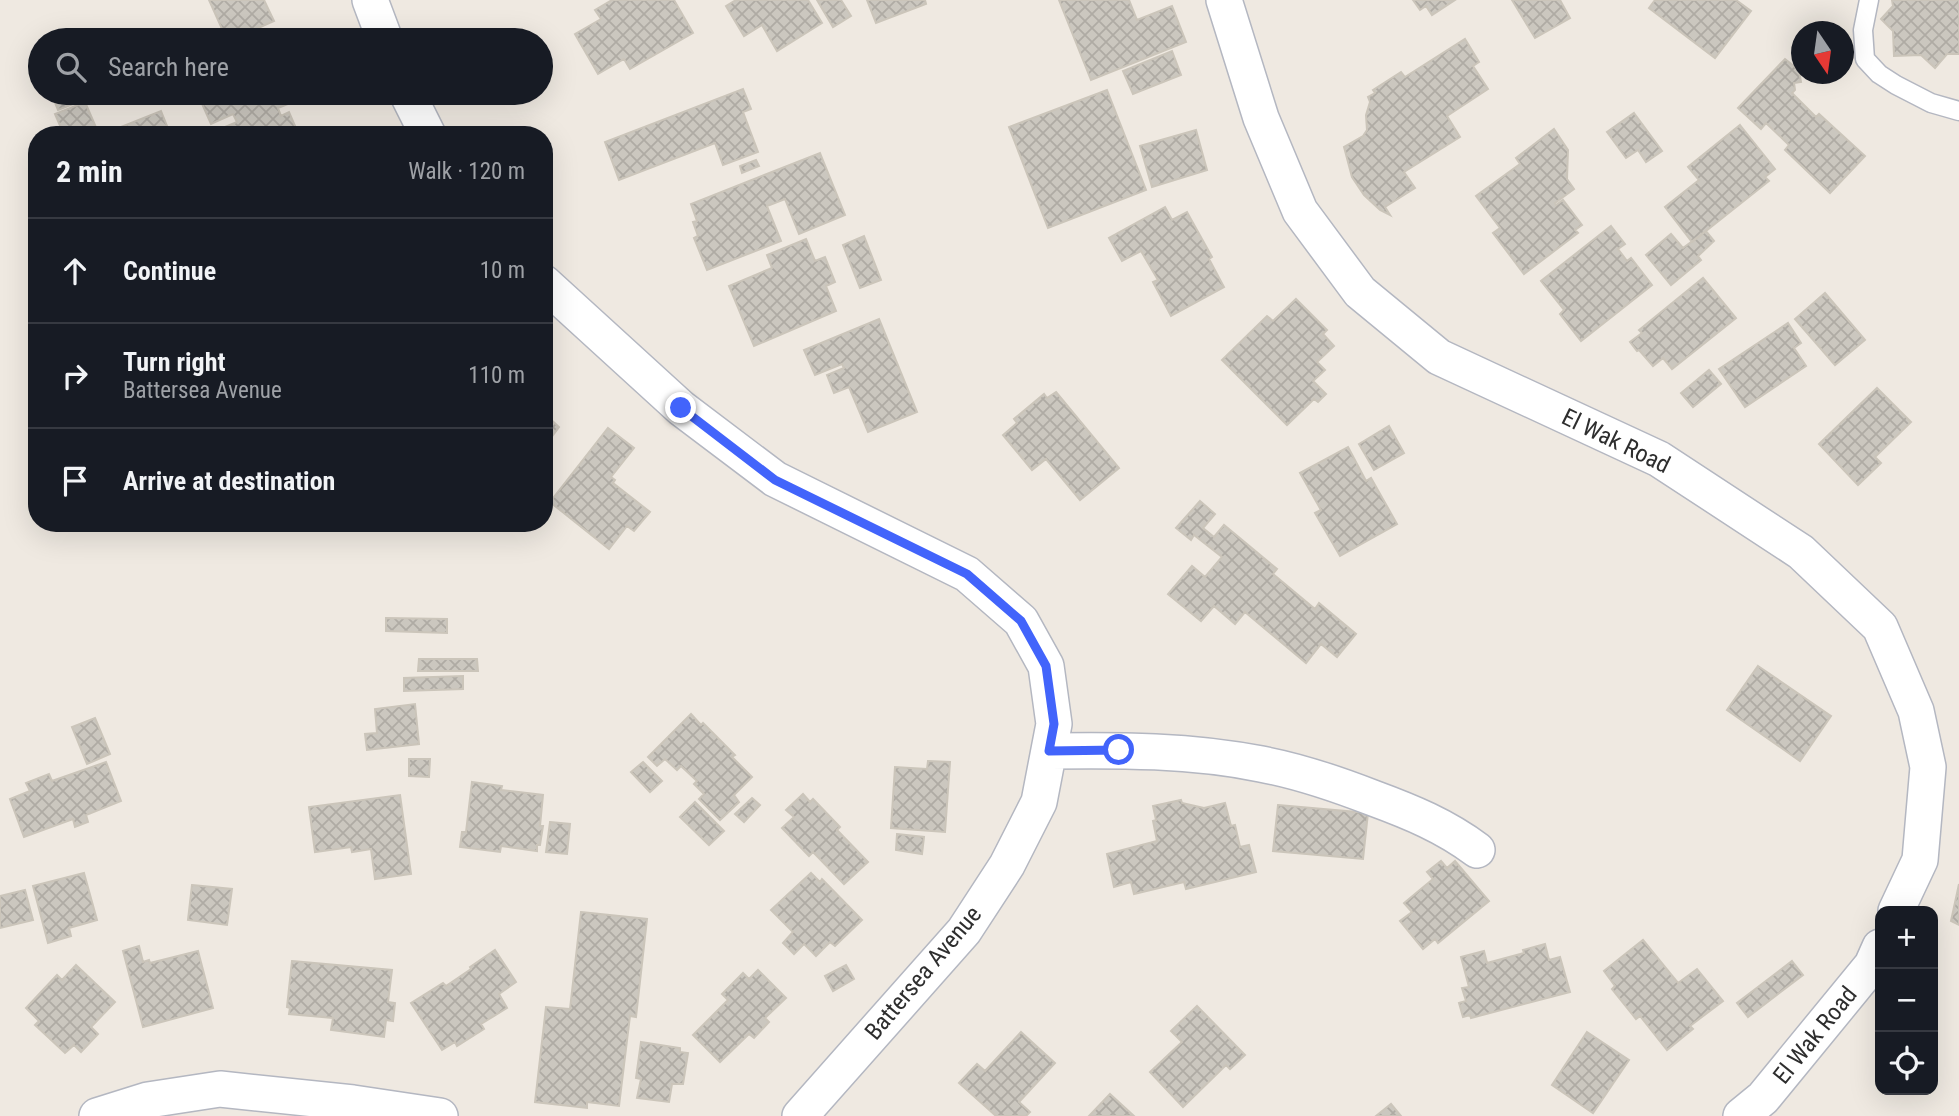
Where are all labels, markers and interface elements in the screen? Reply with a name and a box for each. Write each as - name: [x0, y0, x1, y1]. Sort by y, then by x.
- north arrow: [1791, 21, 1854, 84]
- search box: [28, 28, 553, 105]
- icon: search: [52, 48, 90, 86]
- text: Search here: [108, 52, 229, 82]
- text: 2 min: [56, 154, 123, 189]
- text: Walk · 120 m: [408, 158, 525, 185]
- icon: ahead: [56, 252, 94, 290]
- text: Continue: [123, 256, 216, 286]
- text: 10 m: [480, 257, 525, 284]
- text: Turn right: [123, 347, 225, 377]
- icon: right: [56, 357, 94, 395]
- text: 110 m: [468, 362, 525, 389]
- text: Battersea Avenue: [123, 377, 282, 404]
- route end: [665, 392, 696, 423]
- street label: El Wak Road: [1557, 403, 1675, 479]
- icon: arrive: [56, 462, 94, 500]
- text: Arrive at destination: [123, 466, 335, 496]
- route start: [1103, 734, 1134, 765]
- street label: Battersea Avenue: [859, 901, 987, 1045]
- map controls: [1875, 906, 1938, 1095]
- button: +: [1875, 906, 1938, 969]
- button: −: [1875, 969, 1938, 1032]
- street label: El Wak Road: [1767, 981, 1863, 1089]
- button: locate: [1875, 1032, 1938, 1095]

